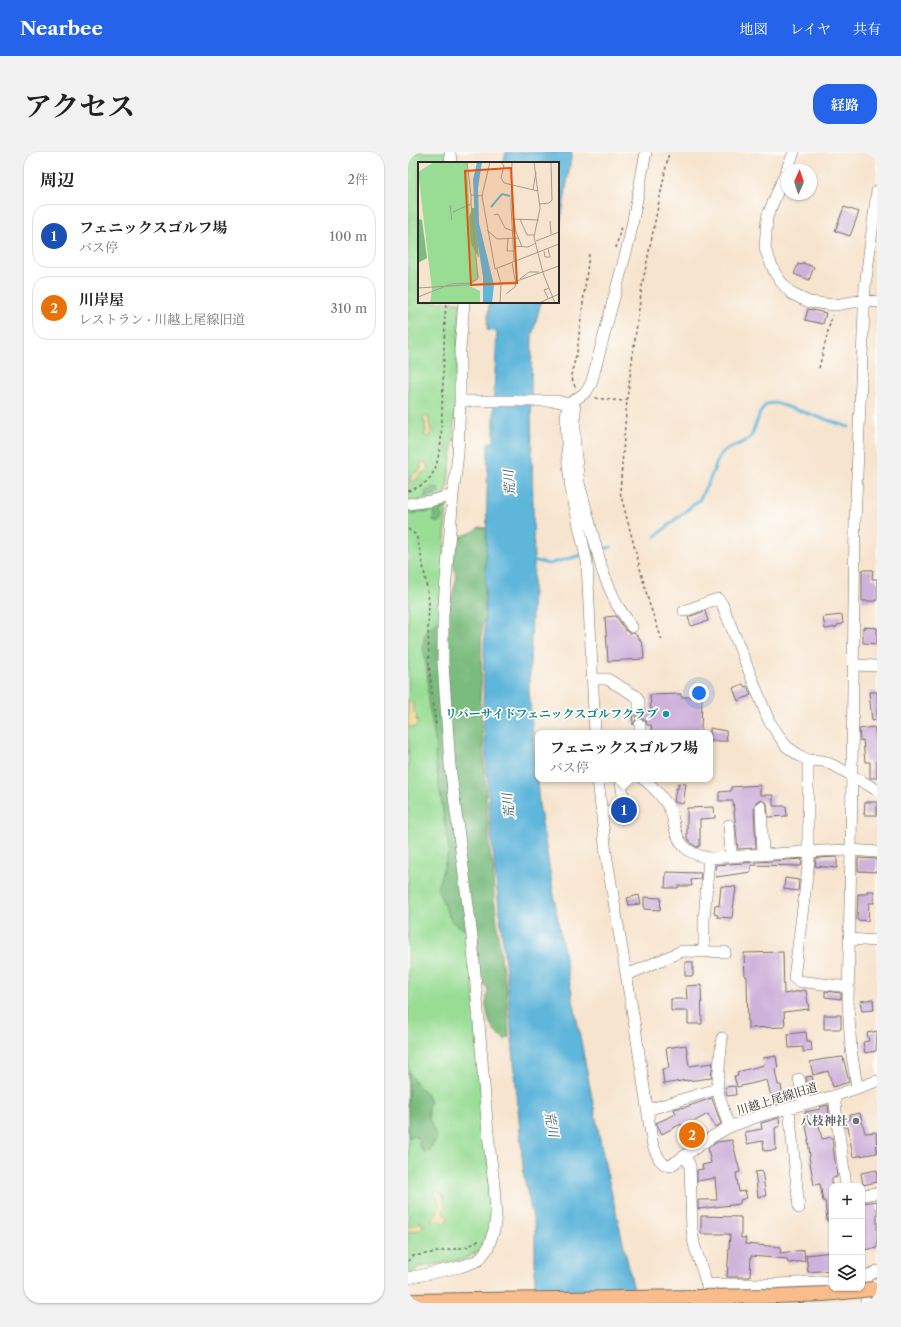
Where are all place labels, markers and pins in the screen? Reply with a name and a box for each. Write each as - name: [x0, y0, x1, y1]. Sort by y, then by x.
- place label: リバーサイドフェニックスゴルフクラブ: [445, 706, 658, 721]
- marker: リバーサイドフェニックスゴルフクラブ: [661, 709, 671, 719]
- pin: 1: [611, 795, 637, 825]
- place label: 八枝神社: [800, 1113, 848, 1128]
- marker: 八枝神社: [851, 1116, 861, 1126]
- pin: 2: [679, 1120, 705, 1150]

